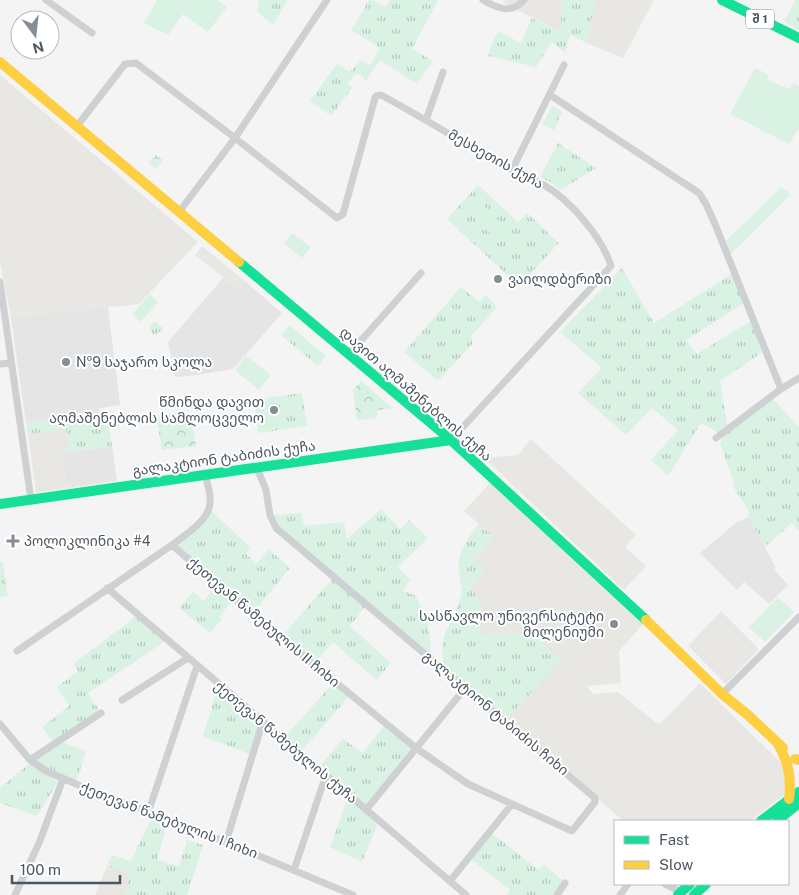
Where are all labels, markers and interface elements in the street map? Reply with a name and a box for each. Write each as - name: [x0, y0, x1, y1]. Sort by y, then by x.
- north arrow: [10, 10, 60, 60]
- road number: შ 1: [746, 10, 774, 28]
- text: N: [31, 38, 46, 57]
- street label: მესხეთის ქუჩა: [445, 126, 546, 193]
- place label: ვაილდბერიზი: [508, 271, 612, 288]
- marker: ვაილდბერიზი: [492, 273, 504, 285]
- street label: დავით აღმაშენებლის ქუჩა: [336, 324, 495, 465]
- place label: №9 საჯარო სკოლა: [76, 354, 212, 371]
- marker: №9 საჯარო სკოლა: [60, 356, 72, 368]
- place label: წმინდა დავით აღმაშენებლის სამლოცველო: [49, 394, 264, 427]
- marker: წმინდა დავით აღმაშენებლის სამლოცველო: [268, 404, 280, 416]
- street label: გალაკტიონ ტაბიძის ქუჩა: [132, 437, 317, 480]
- place label: პოლიკლინიკა #4: [24, 533, 151, 550]
- marker: პოლიკლინიკა #4: [6, 534, 20, 548]
- street label: ქეთევან წამებულის II ჩიხი: [184, 554, 343, 691]
- place label: სასწავლო უნივერსიტეტი მილენიუმი: [419, 608, 604, 641]
- marker: სასწავლო უნივერსიტეტი მილენიუმი: [608, 618, 620, 630]
- street label: გალაკტიონ ტაბიძის ჩიხი: [419, 647, 572, 779]
- street label: ქეთევან წამებულის ქუჩა: [211, 678, 361, 807]
- street label: ქეთევან წამებულის I ჩიხი: [78, 779, 260, 862]
- legend: [614, 820, 789, 885]
- text: Fast: [659, 831, 689, 848]
- scale bar: [12, 852, 120, 884]
- text: Slow: [659, 856, 694, 873]
- text: 100 m: [20, 861, 61, 878]

